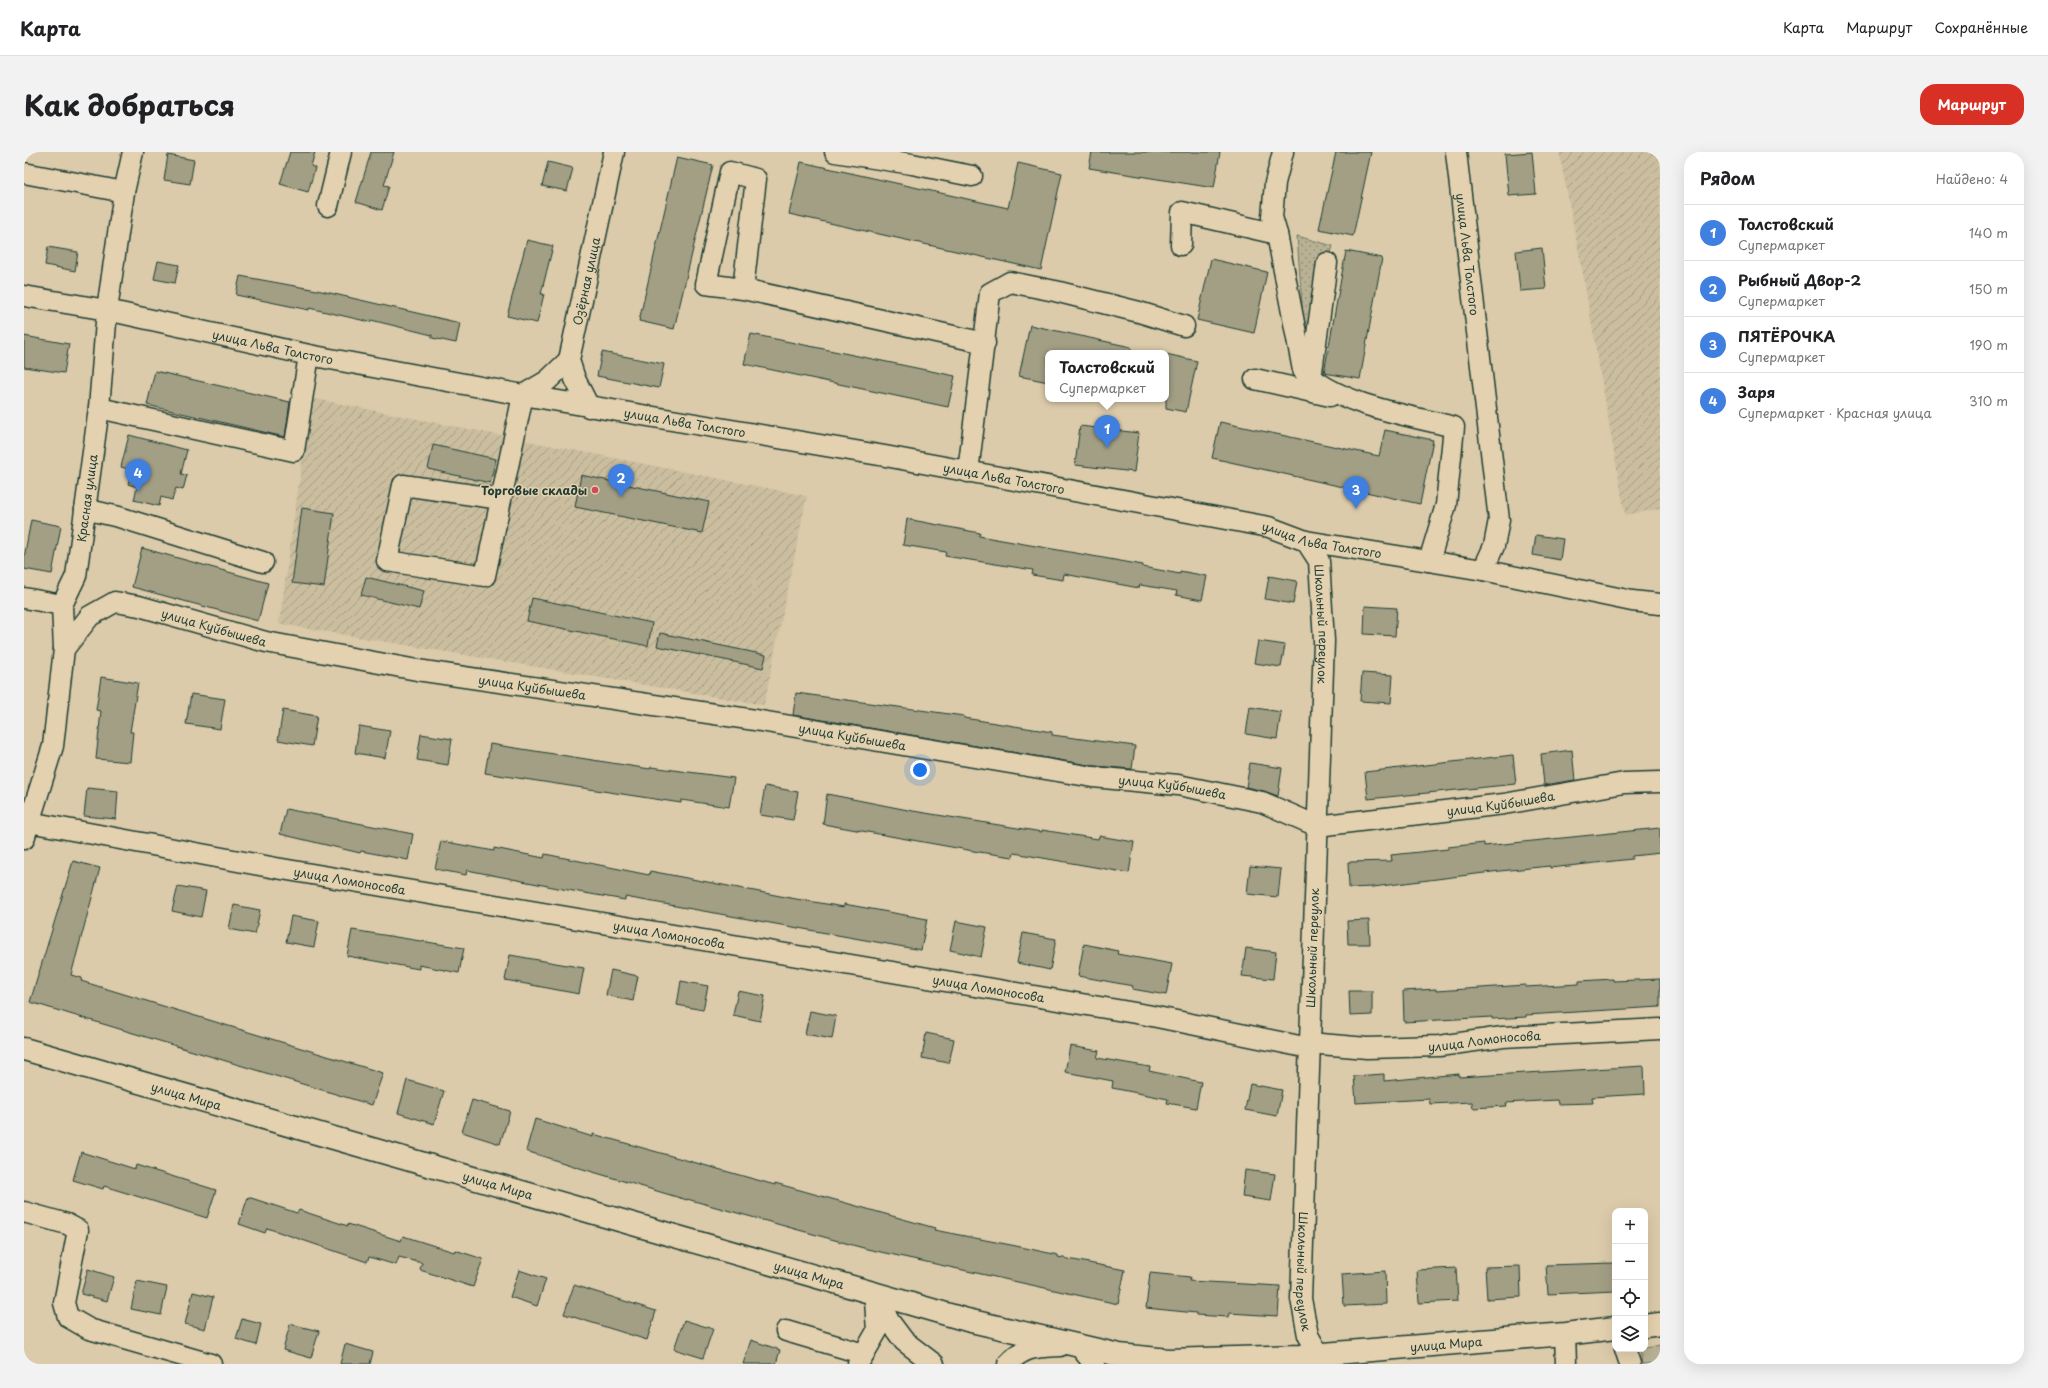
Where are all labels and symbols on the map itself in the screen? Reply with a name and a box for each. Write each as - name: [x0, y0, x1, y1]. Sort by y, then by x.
- street label: улица Льва Толстого: [1452, 192, 1484, 317]
- street label: Озёрная улица: [568, 235, 604, 327]
- street label: улица Льва Толстого: [211, 325, 335, 368]
- street label: улица Льва Толстого: [623, 403, 747, 441]
- pin: 1: [1094, 415, 1120, 448]
- street label: Красная улица: [72, 453, 102, 543]
- street label: улица Льва Толстого: [942, 458, 1066, 498]
- pin: 4: [125, 459, 151, 492]
- pin: 2: [608, 464, 634, 497]
- pin: 3: [1343, 476, 1369, 509]
- place label: Торговые склады: [481, 481, 587, 499]
- marker: Торговые склады: [590, 485, 600, 495]
- street label: улица Льва Толстого: [1260, 517, 1383, 562]
- street label: Школьный переулок: [1310, 564, 1333, 685]
- street label: улица Куйбышева: [159, 604, 269, 651]
- street label: улица Куйбышева: [477, 670, 588, 704]
- street label: улица Куйбышева: [797, 719, 908, 754]
- your location: [910, 760, 930, 780]
- street label: улица Куйбышева: [1118, 770, 1228, 804]
- street label: улица Куйбышева: [1446, 786, 1556, 820]
- street label: улица Ломоносова: [292, 862, 408, 899]
- street label: Школьный переулок: [1301, 887, 1323, 1008]
- street label: улица Ломоносова: [612, 916, 727, 953]
- street label: улица Ломоносова: [931, 970, 1047, 1007]
- street label: улица Ломоносова: [1428, 1026, 1542, 1055]
- street label: улица Мира: [149, 1077, 224, 1114]
- street label: улица Мира: [461, 1167, 535, 1204]
- street label: Школьный переулок: [1292, 1211, 1316, 1333]
- street label: улица Мира: [772, 1256, 847, 1293]
- street label: улица Мира: [1409, 1332, 1483, 1356]

